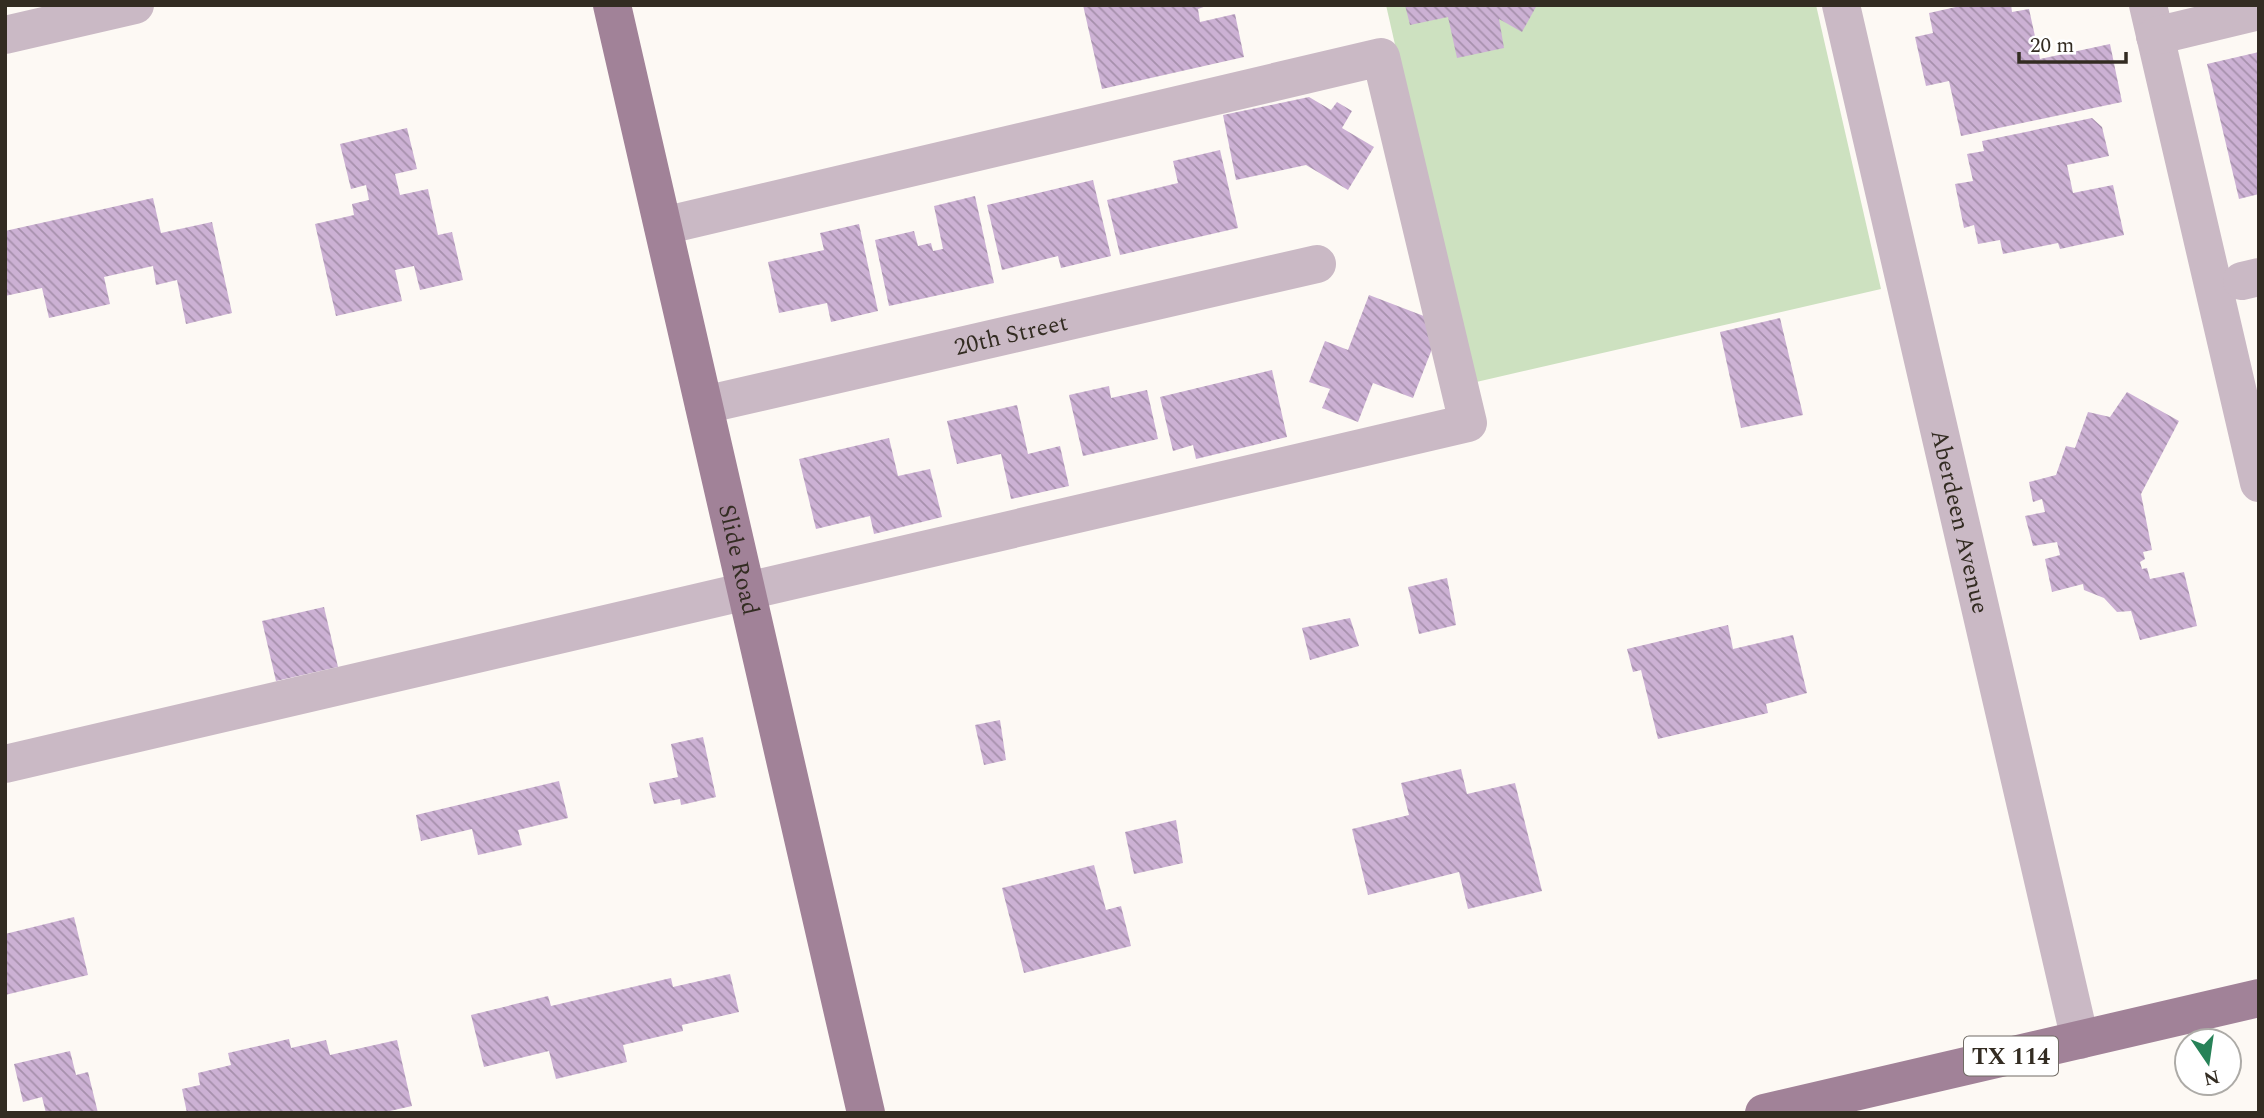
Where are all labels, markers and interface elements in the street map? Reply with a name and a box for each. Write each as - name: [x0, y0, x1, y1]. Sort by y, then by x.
- scale bar: [2019, 21, 2126, 65]
- text: 20 m: [2030, 30, 2074, 62]
- street label: 20th Street: [951, 305, 1072, 366]
- street label: Aberdeen Avenue: [1921, 426, 1998, 617]
- street label: Slide Road: [708, 501, 768, 619]
- north arrow: [2173, 1027, 2243, 1097]
- road number: TX 114: [1964, 1036, 2058, 1076]
- text: N: [2201, 1061, 2222, 1093]

